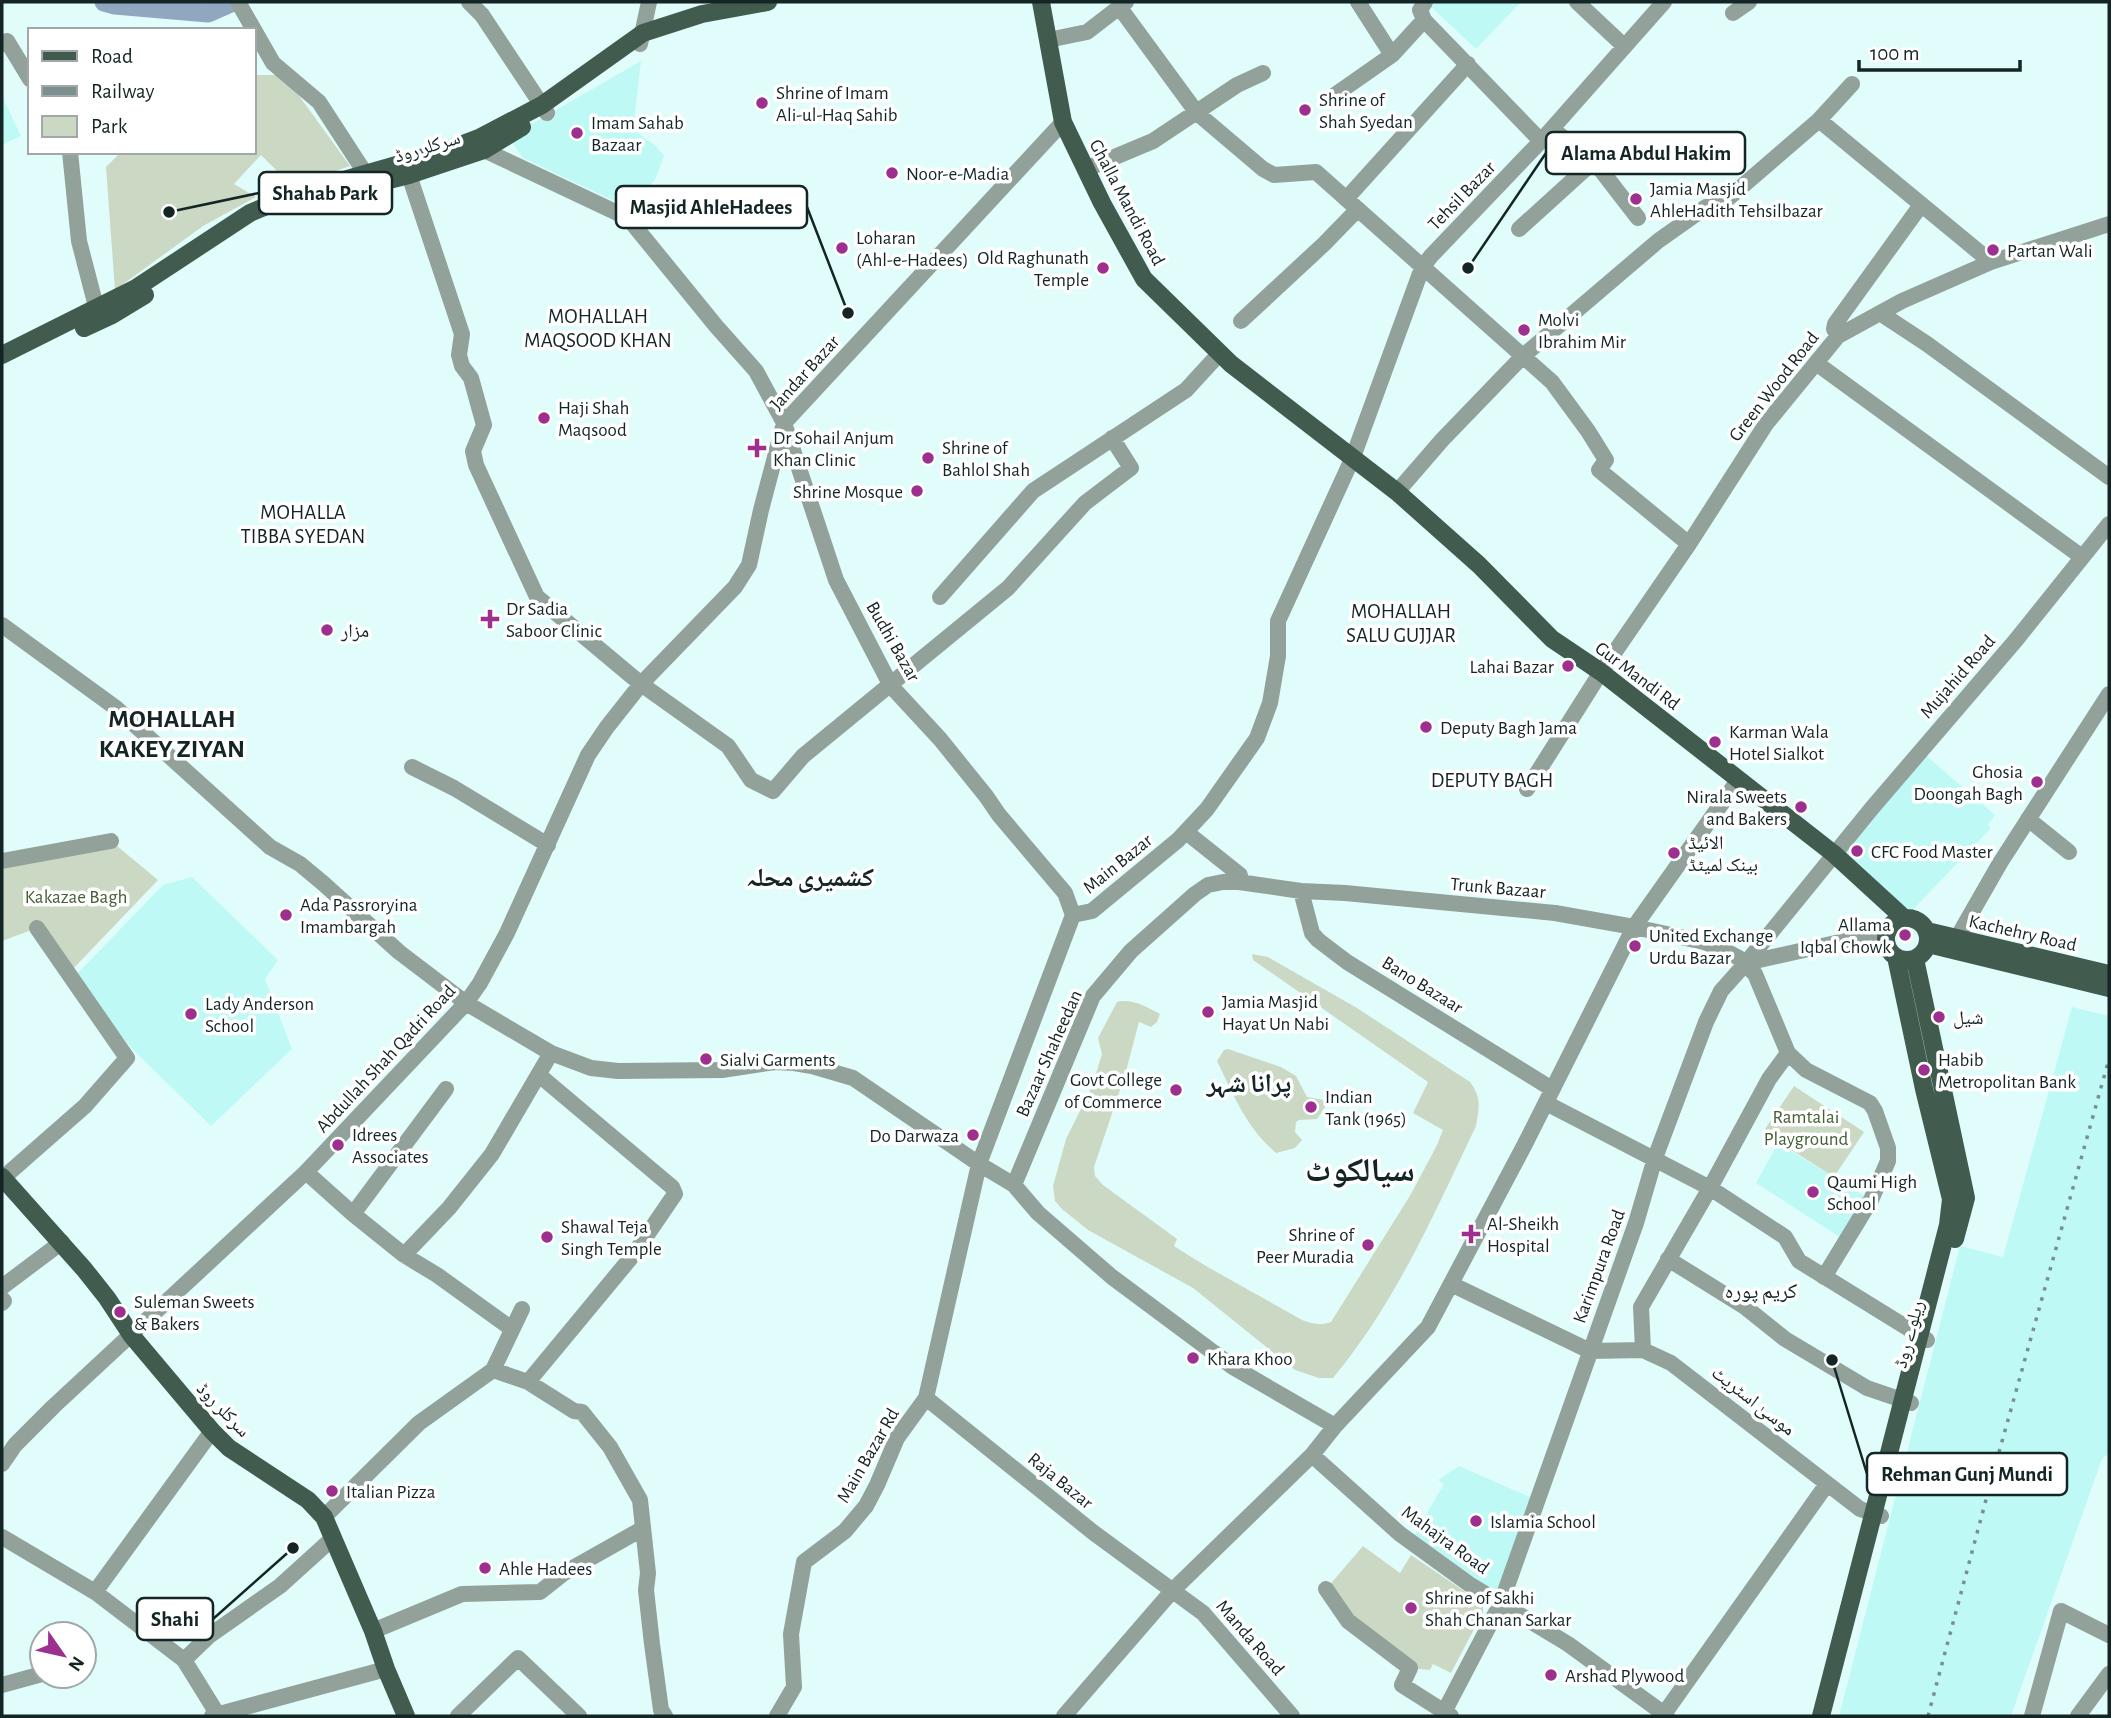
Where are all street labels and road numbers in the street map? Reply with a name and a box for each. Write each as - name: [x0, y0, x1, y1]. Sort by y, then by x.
- street label: سرکلر روڈ: [392, 128, 463, 167]
- street label: Ghalla Mandi Road: [1085, 137, 1168, 269]
- street label: Tehsil Bazar: [1425, 158, 1499, 234]
- street label: Green Wood Road: [1726, 328, 1823, 445]
- street label: Jandar Bazar: [767, 332, 843, 414]
- street label: Budhi Bazar: [862, 599, 923, 685]
- street label: Mujahid Road: [1917, 632, 1999, 722]
- street label: Gur Mandi Rd: [1591, 638, 1683, 714]
- street label: Main Bazar: [1080, 831, 1156, 898]
- street label: Trunk Bazaar: [1449, 875, 1546, 902]
- street label: Kachehry Road: [1967, 912, 2079, 955]
- street label: Bano Bazaar: [1378, 953, 1466, 1018]
- street label: Abdullah Shah Qadri Road: [313, 981, 459, 1137]
- street label: Bazaar Shaheedan: [1013, 987, 1086, 1120]
- street label: Karimpura Road: [1570, 1207, 1629, 1326]
- street label: ریلوے روڈ: [1891, 1298, 1929, 1371]
- street label: موسیٰ اسٹریٹ: [1707, 1363, 1798, 1440]
- street label: سرکلر روڈ: [192, 1379, 253, 1442]
- street label: Main Bazar Rd: [834, 1405, 903, 1506]
- street label: Raja Bazar: [1024, 1449, 1096, 1513]
- street label: Mahajra Road: [1398, 1502, 1492, 1578]
- street label: Manda Road: [1212, 1597, 1288, 1679]

